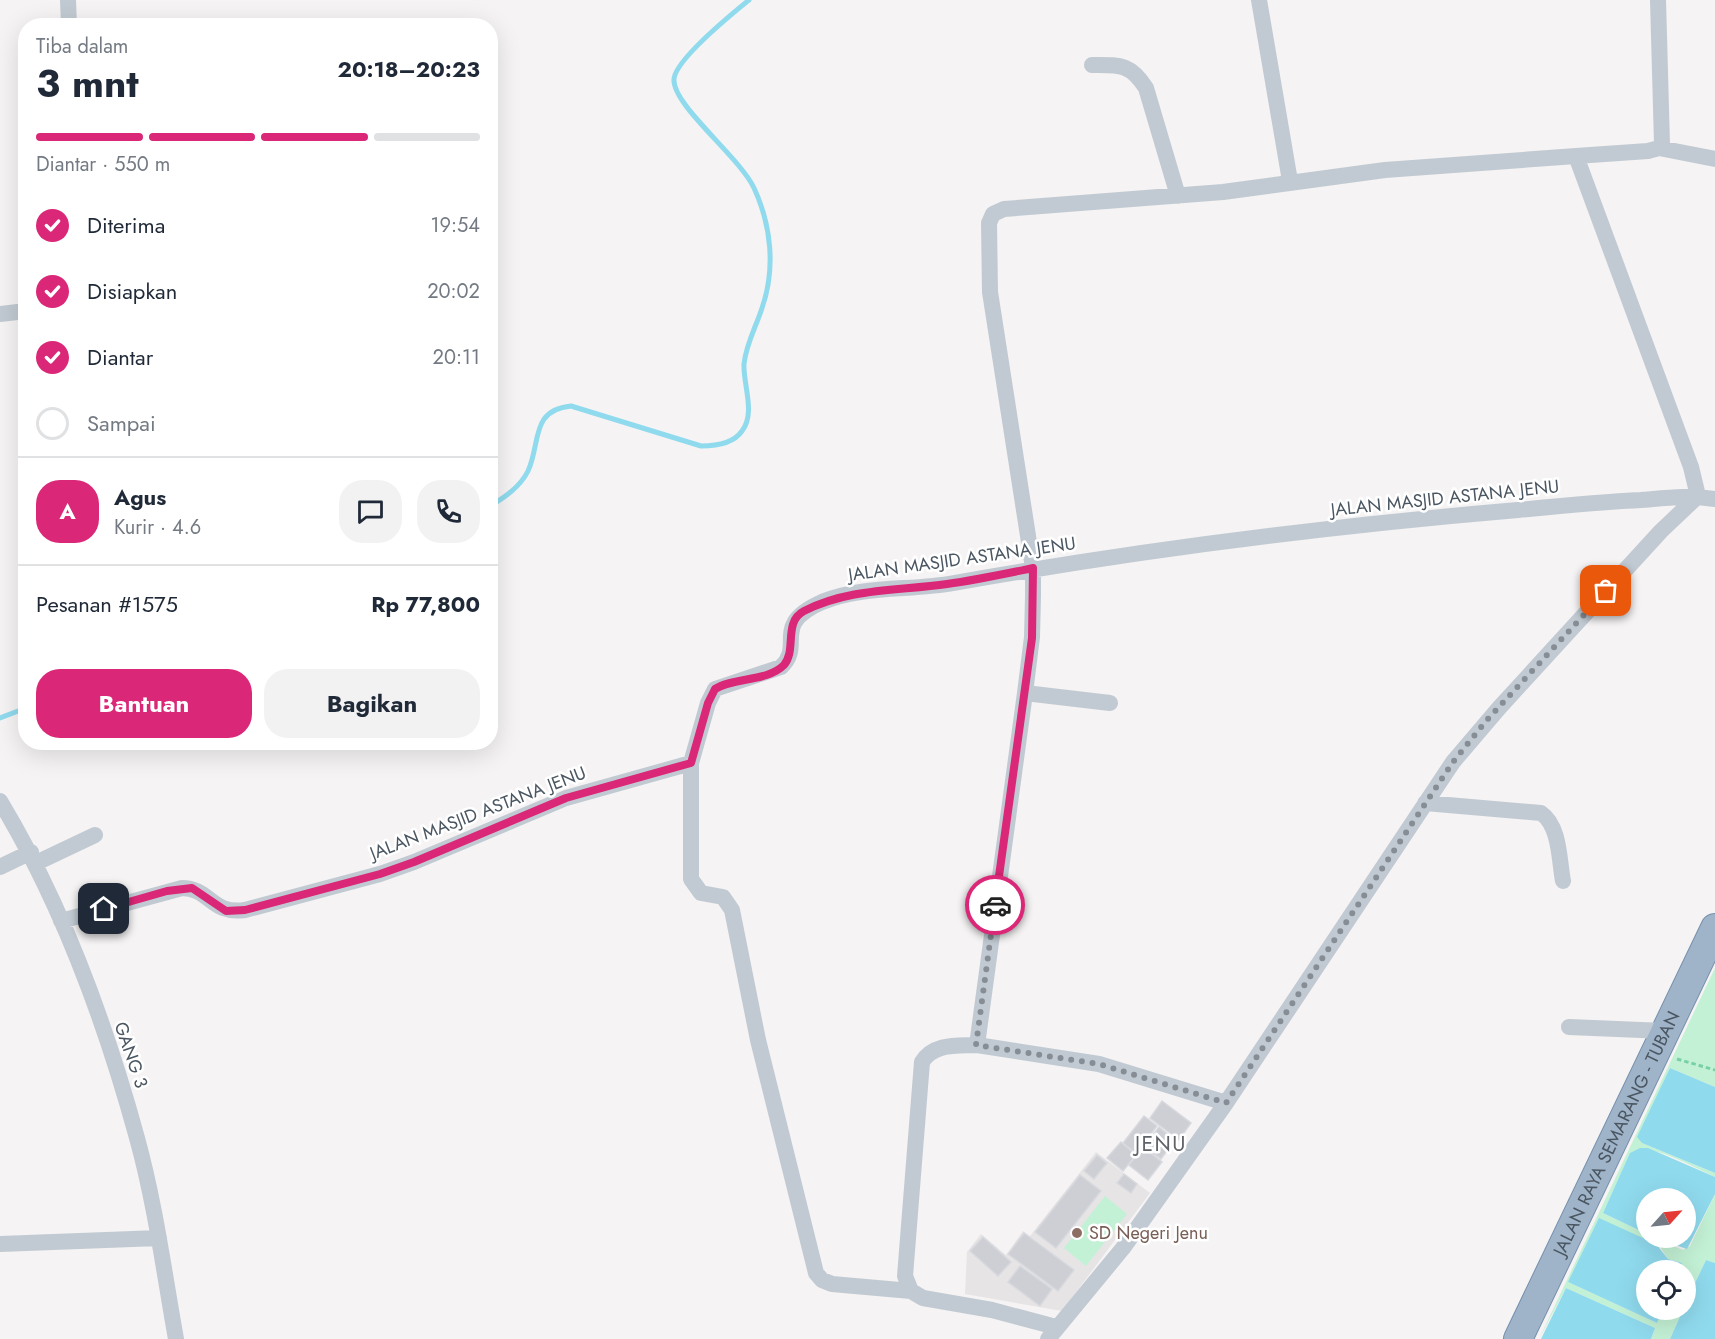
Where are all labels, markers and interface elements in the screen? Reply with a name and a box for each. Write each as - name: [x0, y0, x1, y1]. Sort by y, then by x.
- text: Tiba dalam: [36, 32, 128, 61]
- text: 20:18–20:23: [338, 53, 480, 85]
- text: 3 mnt: [36, 55, 139, 112]
- text: Diantar · 550 m: [36, 150, 170, 179]
- icon: check: [36, 209, 69, 242]
- text: Diterima: [87, 209, 165, 241]
- text: 19:54: [431, 211, 480, 240]
- icon: check: [36, 275, 69, 308]
- text: Disiapkan: [87, 275, 177, 307]
- text: 20:02: [427, 277, 480, 306]
- icon: check: [36, 341, 69, 374]
- text: Diantar: [87, 341, 153, 373]
- text: 20:11: [433, 343, 480, 372]
- text: Sampai: [87, 407, 156, 439]
- street label: JALAN MASJID ASTANA JENU: [1327, 473, 1561, 523]
- button: chat: [339, 480, 402, 543]
- button: phone: [417, 480, 480, 543]
- text: Agus: [114, 481, 166, 513]
- text: A: [59, 495, 76, 527]
- text: Kurir · 4.6: [114, 513, 201, 542]
- street label: JALAN MASJID ASTANA JENU: [845, 530, 1078, 588]
- pin: [1580, 565, 1631, 616]
- icon: bag: [1589, 574, 1622, 607]
- text: Pesanan #1575: [36, 588, 178, 620]
- text: Rp 77,800: [371, 588, 480, 620]
- button: Bantuan: [36, 669, 252, 738]
- button: Bagikan: [264, 669, 480, 738]
- street label: JALAN MASJID ASTANA JENU: [364, 760, 590, 867]
- courier: [965, 875, 1025, 935]
- pin: [78, 883, 129, 934]
- icon: car: [979, 889, 1012, 922]
- icon: home: [87, 892, 120, 925]
- street label: JALAN RAYA SEMARANG - TUBAN: [1546, 1007, 1686, 1262]
- street label: GANG 3: [108, 1018, 154, 1092]
- district label: JENU: [1132, 1129, 1187, 1159]
- north arrow: [1636, 1188, 1696, 1248]
- map controls: [1636, 1188, 1696, 1320]
- place label: SD Negeri Jenu: [1089, 1220, 1208, 1246]
- marker: SD Negeri Jenu: [1070, 1226, 1084, 1240]
- button: locate: [1636, 1260, 1696, 1320]

